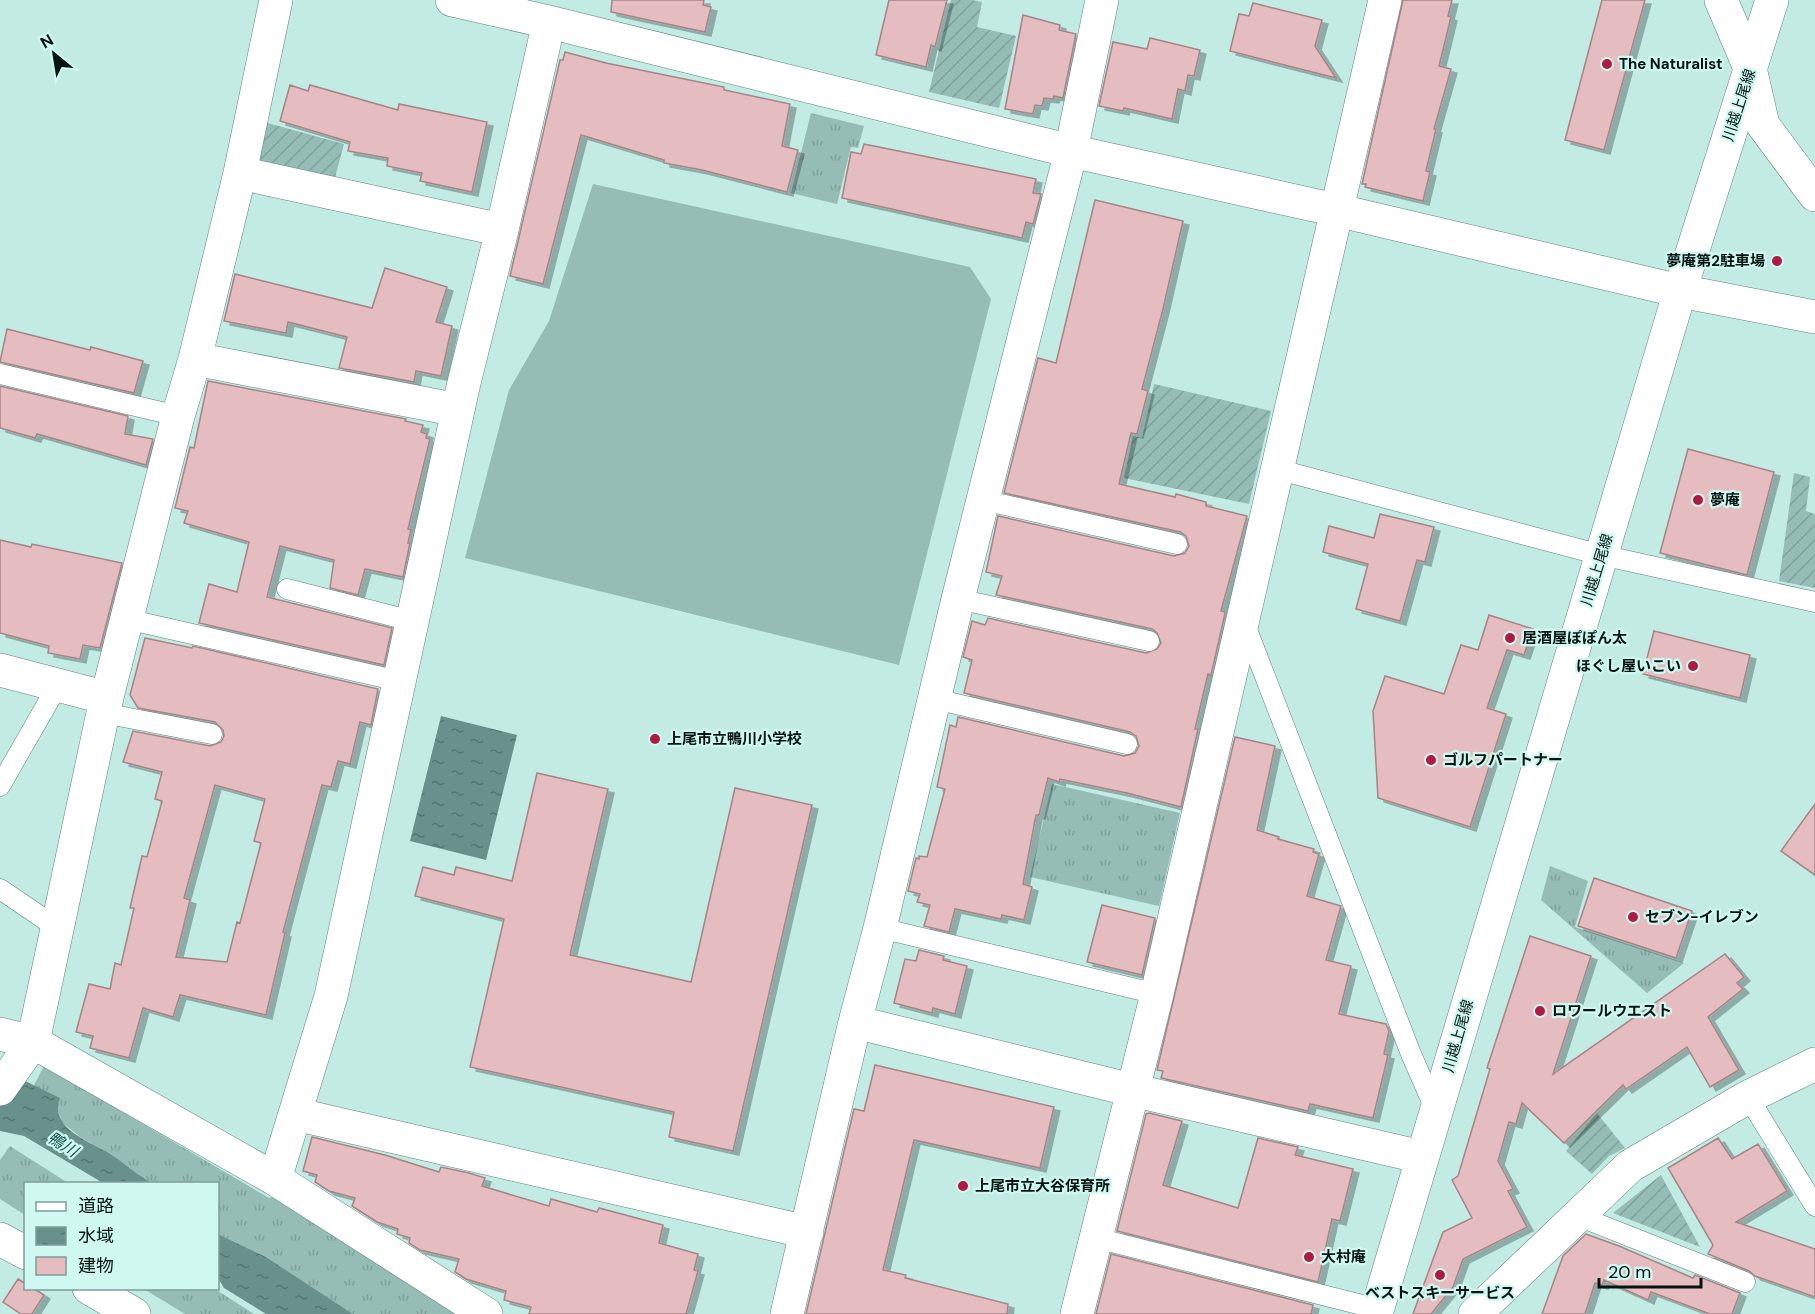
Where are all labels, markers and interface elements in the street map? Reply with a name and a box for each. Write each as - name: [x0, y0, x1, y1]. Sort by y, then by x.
- north arrow: [24, 24, 84, 84]
- text: N: [36, 29, 57, 53]
- place label: The Naturalist: [1619, 54, 1722, 74]
- marker: The Naturalist: [1600, 57, 1614, 71]
- street label: 川越上尾線: [1718, 66, 1760, 144]
- place label: 夢庵第2駐車場: [1666, 251, 1765, 271]
- marker: 夢庵第2駐車場: [1770, 254, 1784, 268]
- place label: 夢庵: [1710, 490, 1740, 510]
- marker: 夢庵: [1691, 493, 1705, 507]
- street label: 川越上尾線: [1576, 531, 1618, 609]
- place label: 居酒屋ぽぽん太: [1522, 628, 1627, 648]
- marker: 居酒屋ぽぽん太: [1503, 631, 1517, 645]
- place label: ほぐし屋いこい: [1576, 656, 1681, 676]
- marker: ほぐし屋いこい: [1686, 659, 1700, 673]
- place label: 上尾市立鴨川小学校: [667, 729, 802, 749]
- marker: 上尾市立鴨川小学校: [648, 732, 662, 746]
- place label: ゴルフパートナー: [1443, 750, 1563, 770]
- marker: ゴルフパートナー: [1424, 753, 1438, 767]
- place label: セブン-イレブン: [1645, 907, 1759, 927]
- marker: セブン-イレブン: [1626, 910, 1640, 924]
- street label: 川越上尾線: [1438, 997, 1478, 1075]
- place label: ロワールウエスト: [1552, 1001, 1672, 1021]
- marker: ロワールウエスト: [1533, 1004, 1547, 1018]
- water label: 鴨川: [44, 1127, 84, 1163]
- place label: 上尾市立大谷保育所: [975, 1176, 1110, 1196]
- marker: 上尾市立大谷保育所: [956, 1179, 970, 1193]
- legend: [24, 1182, 219, 1290]
- text: 道路: [78, 1194, 114, 1218]
- text: 水域: [78, 1224, 114, 1248]
- place label: 大村庵: [1321, 1247, 1366, 1267]
- marker: 大村庵: [1302, 1250, 1316, 1264]
- scale bar: [1599, 1251, 1701, 1289]
- text: 建物: [78, 1254, 114, 1278]
- text: 20 m: [1608, 1260, 1651, 1284]
- marker: ベストスキーサービス: [1433, 1268, 1447, 1282]
- place label: ベストスキーサービス: [1365, 1283, 1515, 1303]

